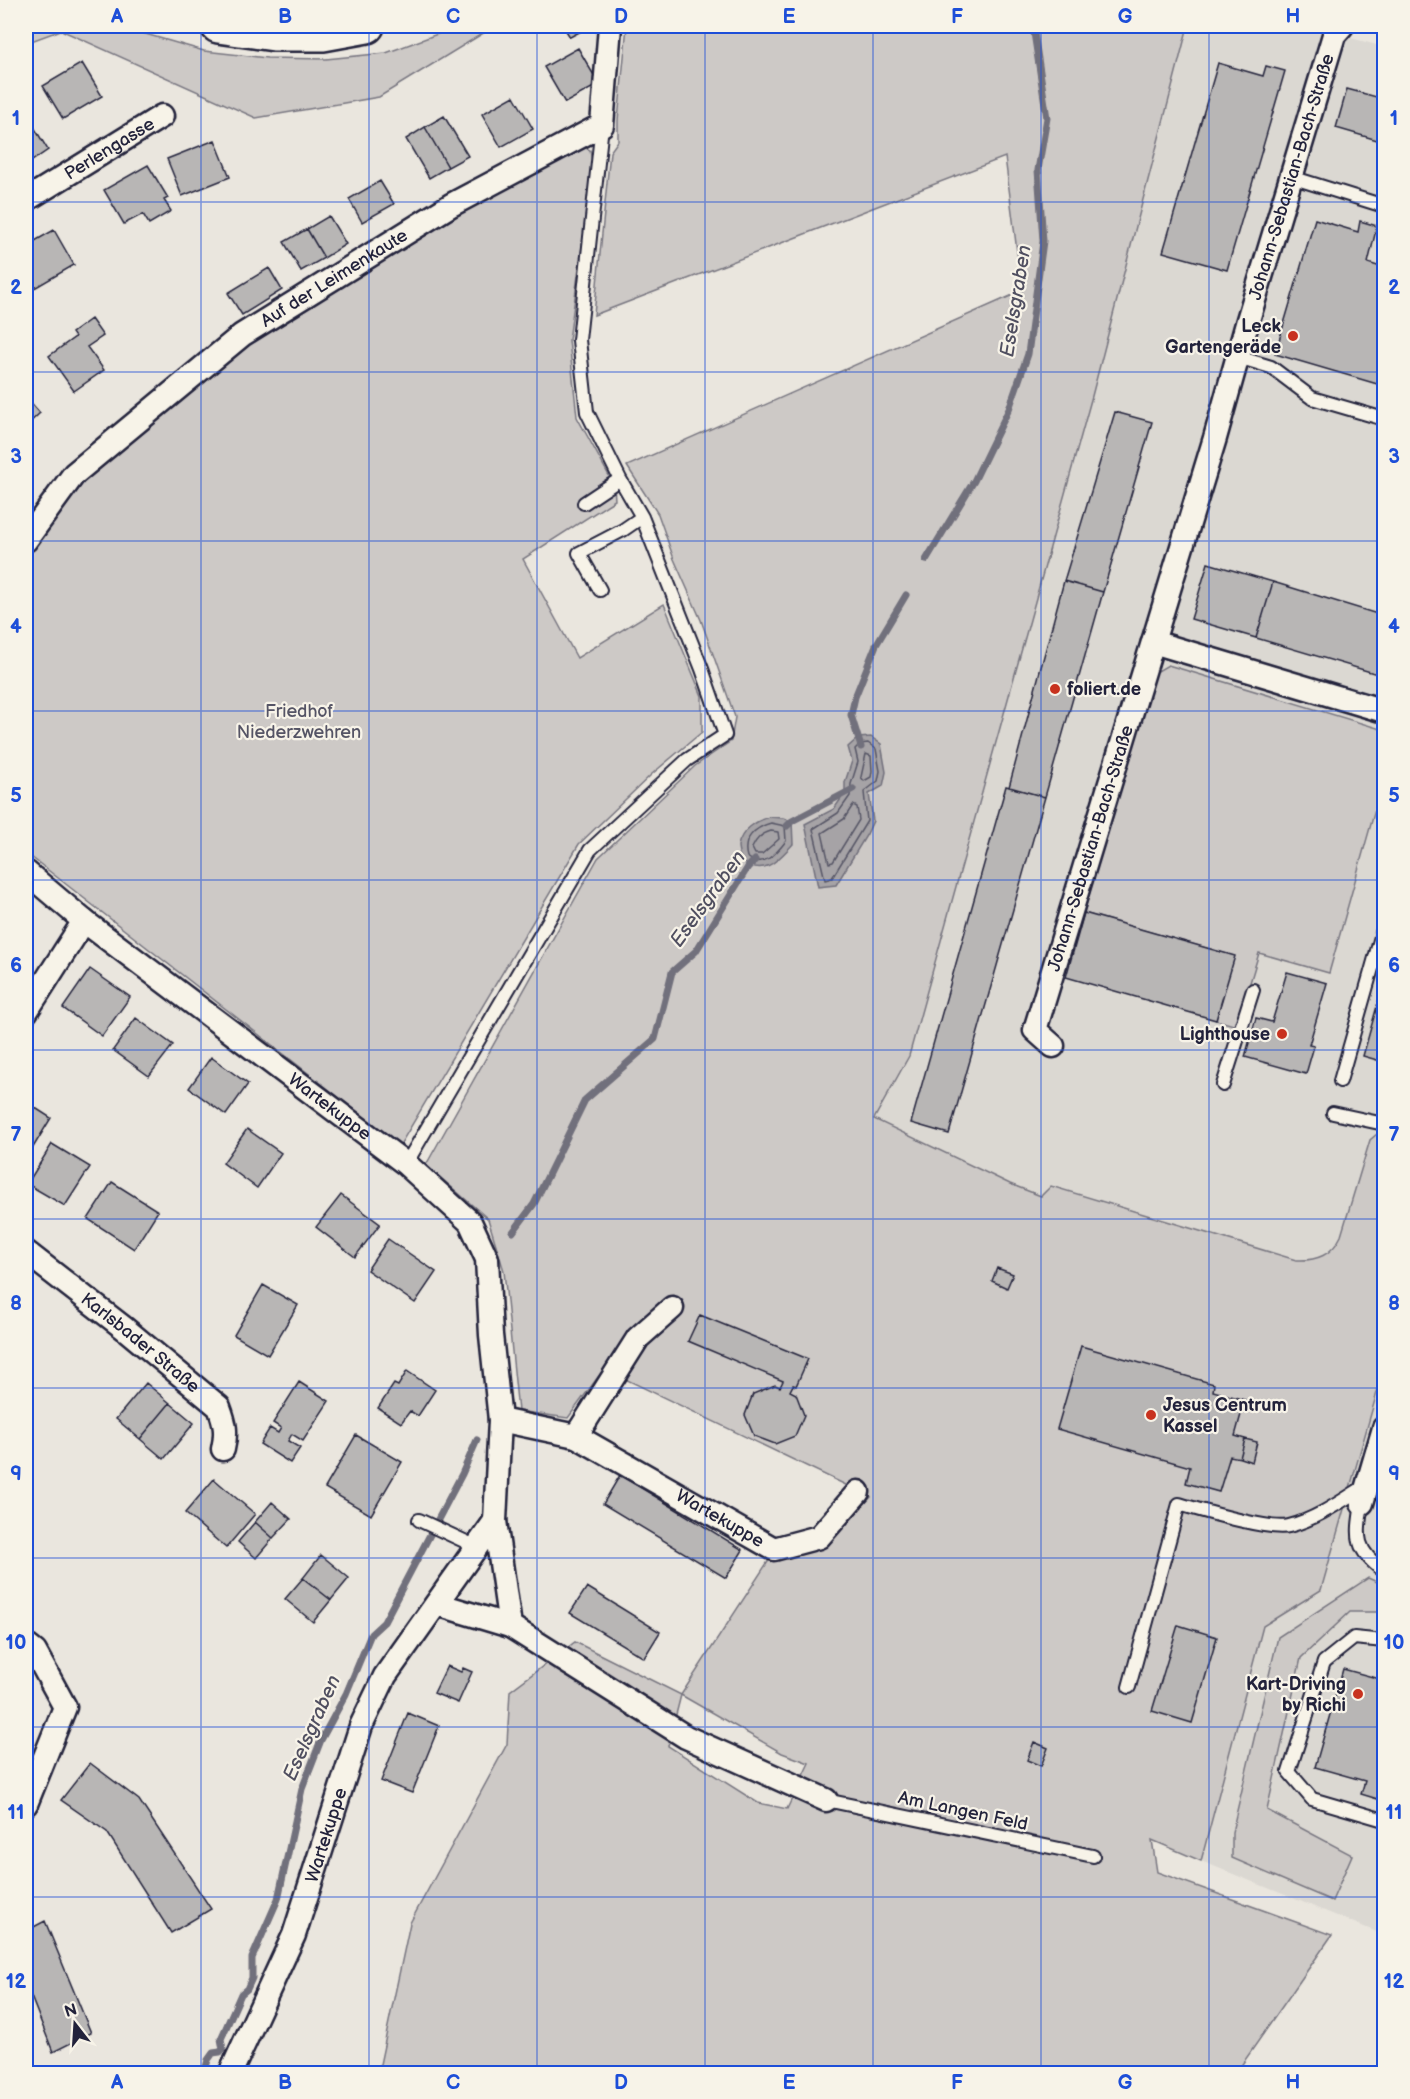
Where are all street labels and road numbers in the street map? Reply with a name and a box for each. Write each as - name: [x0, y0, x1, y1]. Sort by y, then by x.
- street label: Johann-Sebastian-Bach-Straße: [1244, 51, 1338, 302]
- street label: Perlengasse: [61, 113, 158, 184]
- street label: Auf der Leimenkaute: [257, 224, 411, 331]
- street label: Johann-Sebastian-Bach-Straße: [1043, 722, 1138, 974]
- street label: Wartekuppe: [284, 1069, 376, 1145]
- street label: Karlsbader Straße: [77, 1288, 204, 1397]
- street label: Wartekuppe: [672, 1485, 768, 1552]
- street label: Wartekuppe: [301, 1785, 351, 1885]
- street label: Am Langen Feld: [896, 1787, 1030, 1835]

